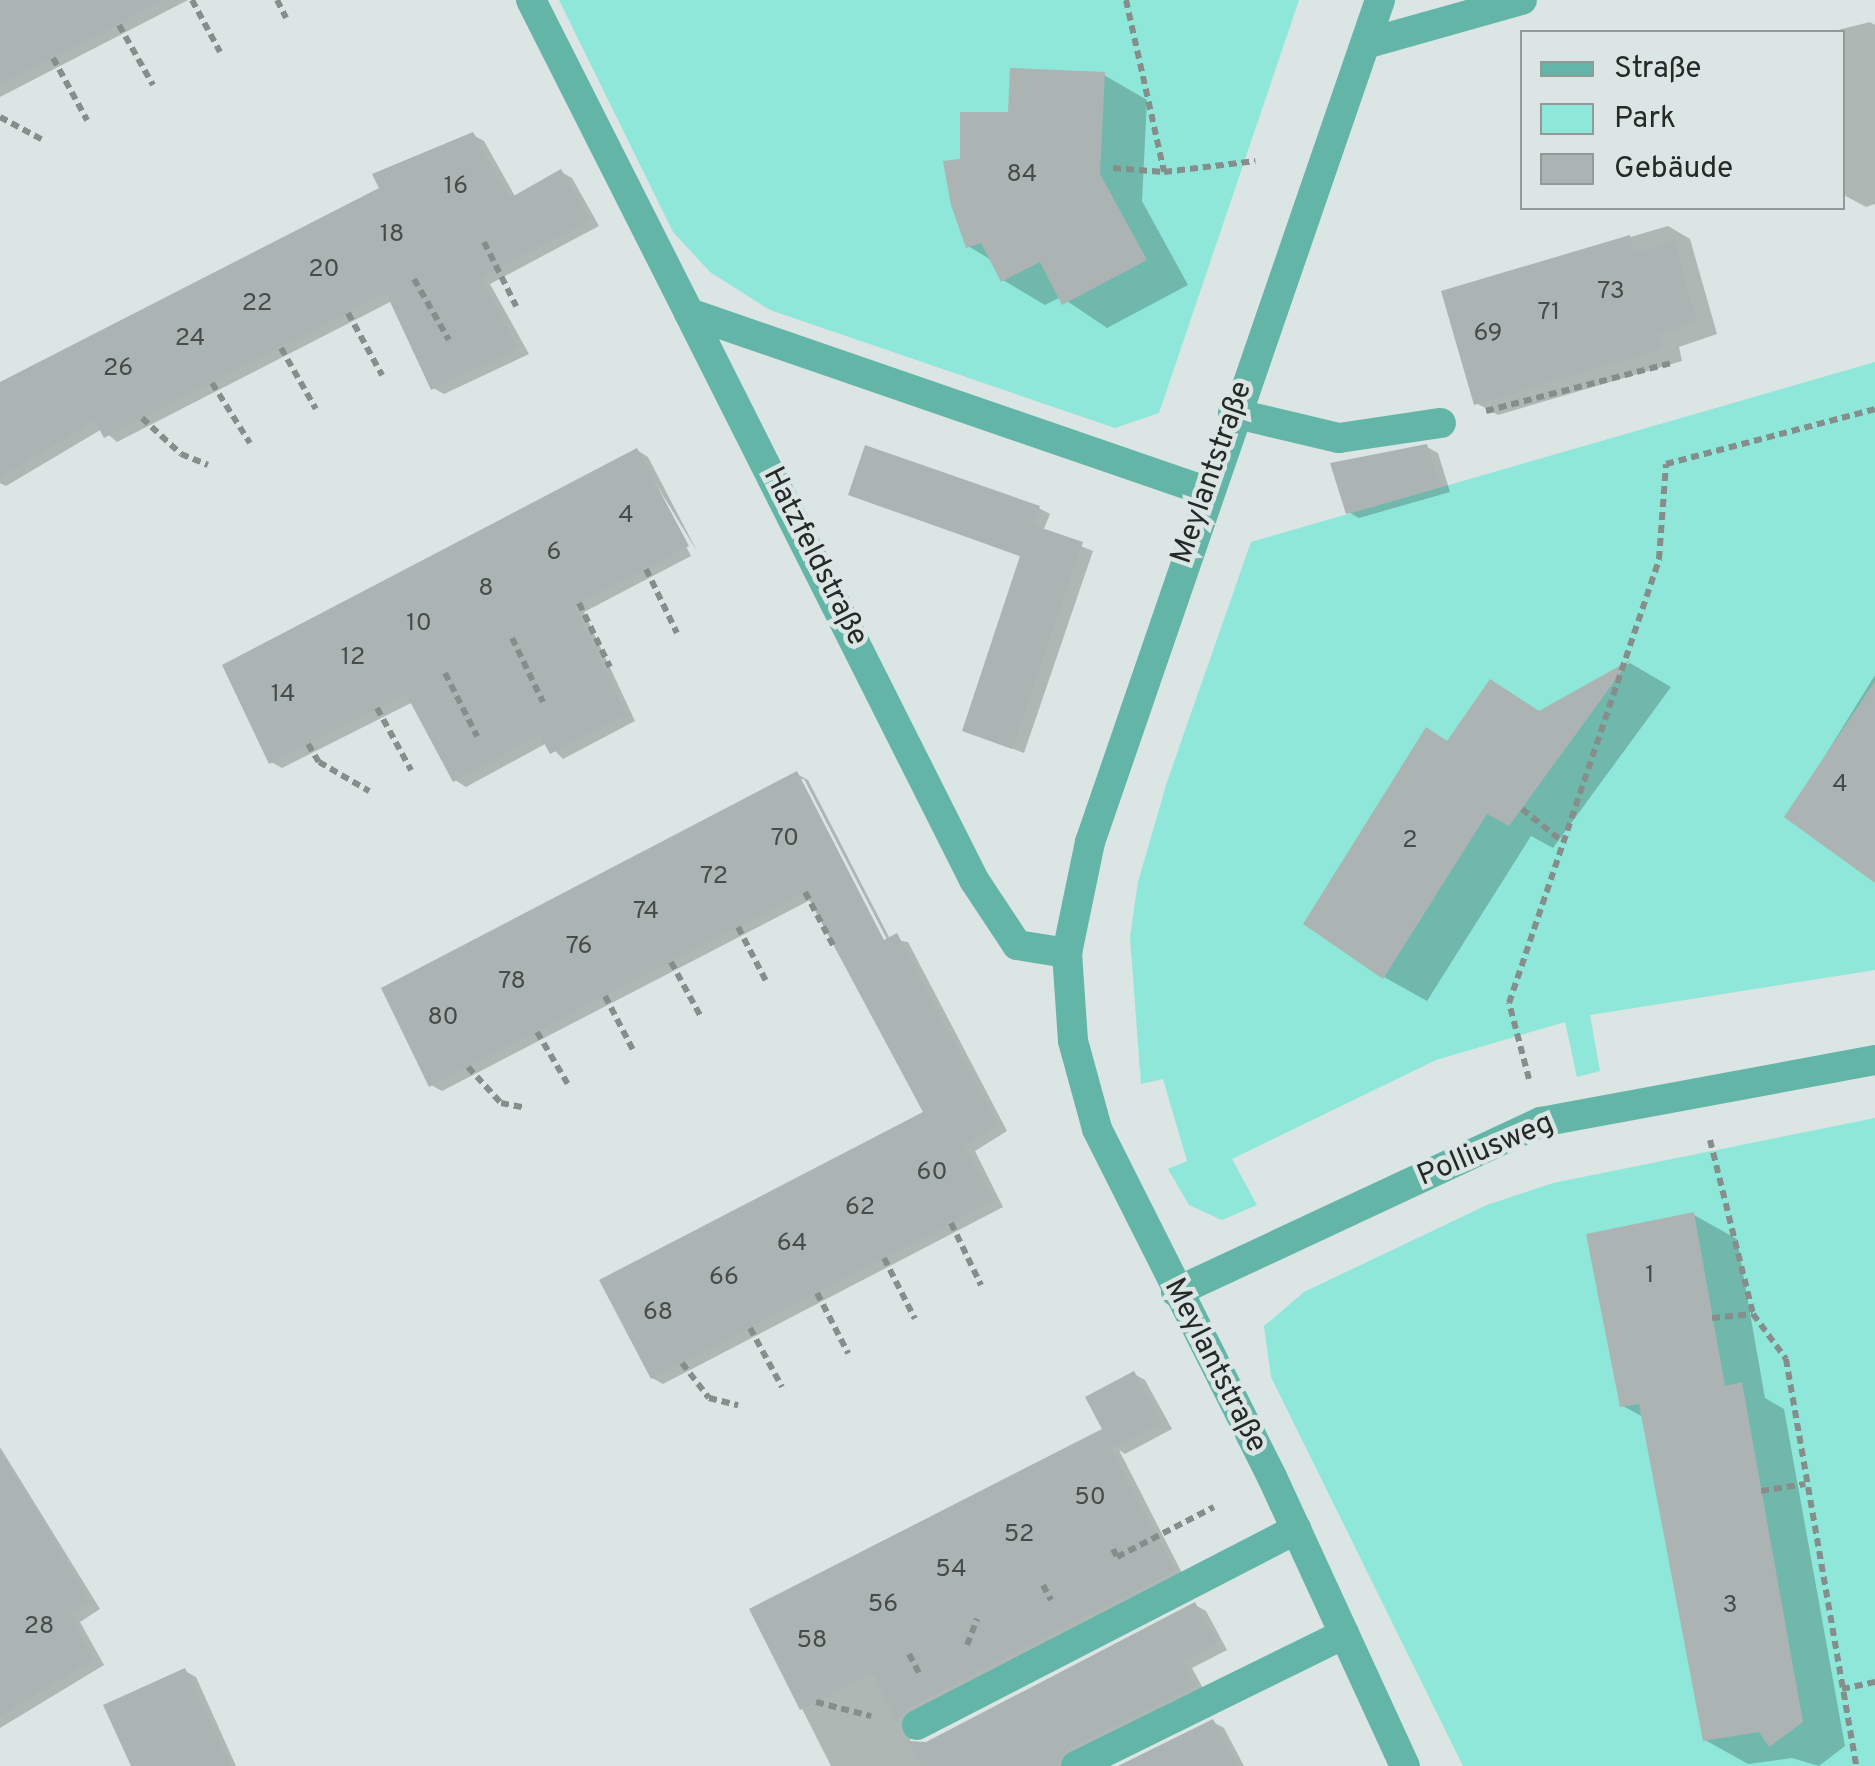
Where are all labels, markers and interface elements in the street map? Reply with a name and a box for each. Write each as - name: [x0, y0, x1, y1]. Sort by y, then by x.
- legend: [1520, 30, 1845, 210]
- text: Straße: [1614, 51, 1701, 88]
- text: Park: [1614, 101, 1676, 138]
- text: Gebäude: [1614, 151, 1733, 188]
- house number: 84: [1007, 160, 1037, 190]
- house number: 16: [444, 172, 468, 202]
- house number: 18: [380, 220, 404, 250]
- house number: 20: [308, 255, 340, 285]
- house number: 73: [1597, 277, 1625, 307]
- house number: 22: [242, 289, 272, 319]
- house number: 71: [1538, 298, 1560, 328]
- house number: 69: [1474, 319, 1502, 349]
- house number: 24: [175, 324, 205, 354]
- house number: 26: [103, 354, 133, 384]
- street label: Meylantstraße: [1165, 377, 1261, 569]
- street label: Hatzfeldstraße: [754, 462, 874, 652]
- house number: 4: [618, 501, 634, 531]
- house number: 6: [547, 538, 561, 568]
- house number: 8: [478, 574, 494, 604]
- house number: 10: [406, 609, 432, 639]
- house number: 12: [341, 643, 365, 673]
- house number: 14: [271, 680, 295, 710]
- house number: 4: [1832, 770, 1848, 800]
- house number: 70: [771, 824, 799, 854]
- house number: 2: [1402, 826, 1418, 856]
- house number: 72: [700, 862, 728, 892]
- house number: 74: [633, 897, 659, 927]
- house number: 76: [566, 932, 592, 962]
- house number: 78: [498, 967, 526, 997]
- house number: 80: [427, 1003, 459, 1033]
- street label: Polliusweg: [1412, 1106, 1560, 1196]
- house number: 60: [917, 1158, 947, 1188]
- house number: 62: [845, 1193, 875, 1223]
- house number: 64: [777, 1229, 807, 1259]
- house number: 1: [1645, 1261, 1655, 1291]
- house number: 66: [709, 1263, 739, 1293]
- street label: Meylantstraße: [1155, 1273, 1273, 1459]
- house number: 68: [643, 1298, 673, 1328]
- house number: 50: [1074, 1483, 1106, 1513]
- house number: 52: [1004, 1520, 1034, 1550]
- house number: 54: [935, 1555, 967, 1585]
- house number: 56: [868, 1590, 898, 1620]
- house number: 3: [1722, 1591, 1738, 1621]
- house number: 28: [24, 1612, 54, 1642]
- house number: 58: [797, 1626, 827, 1656]

